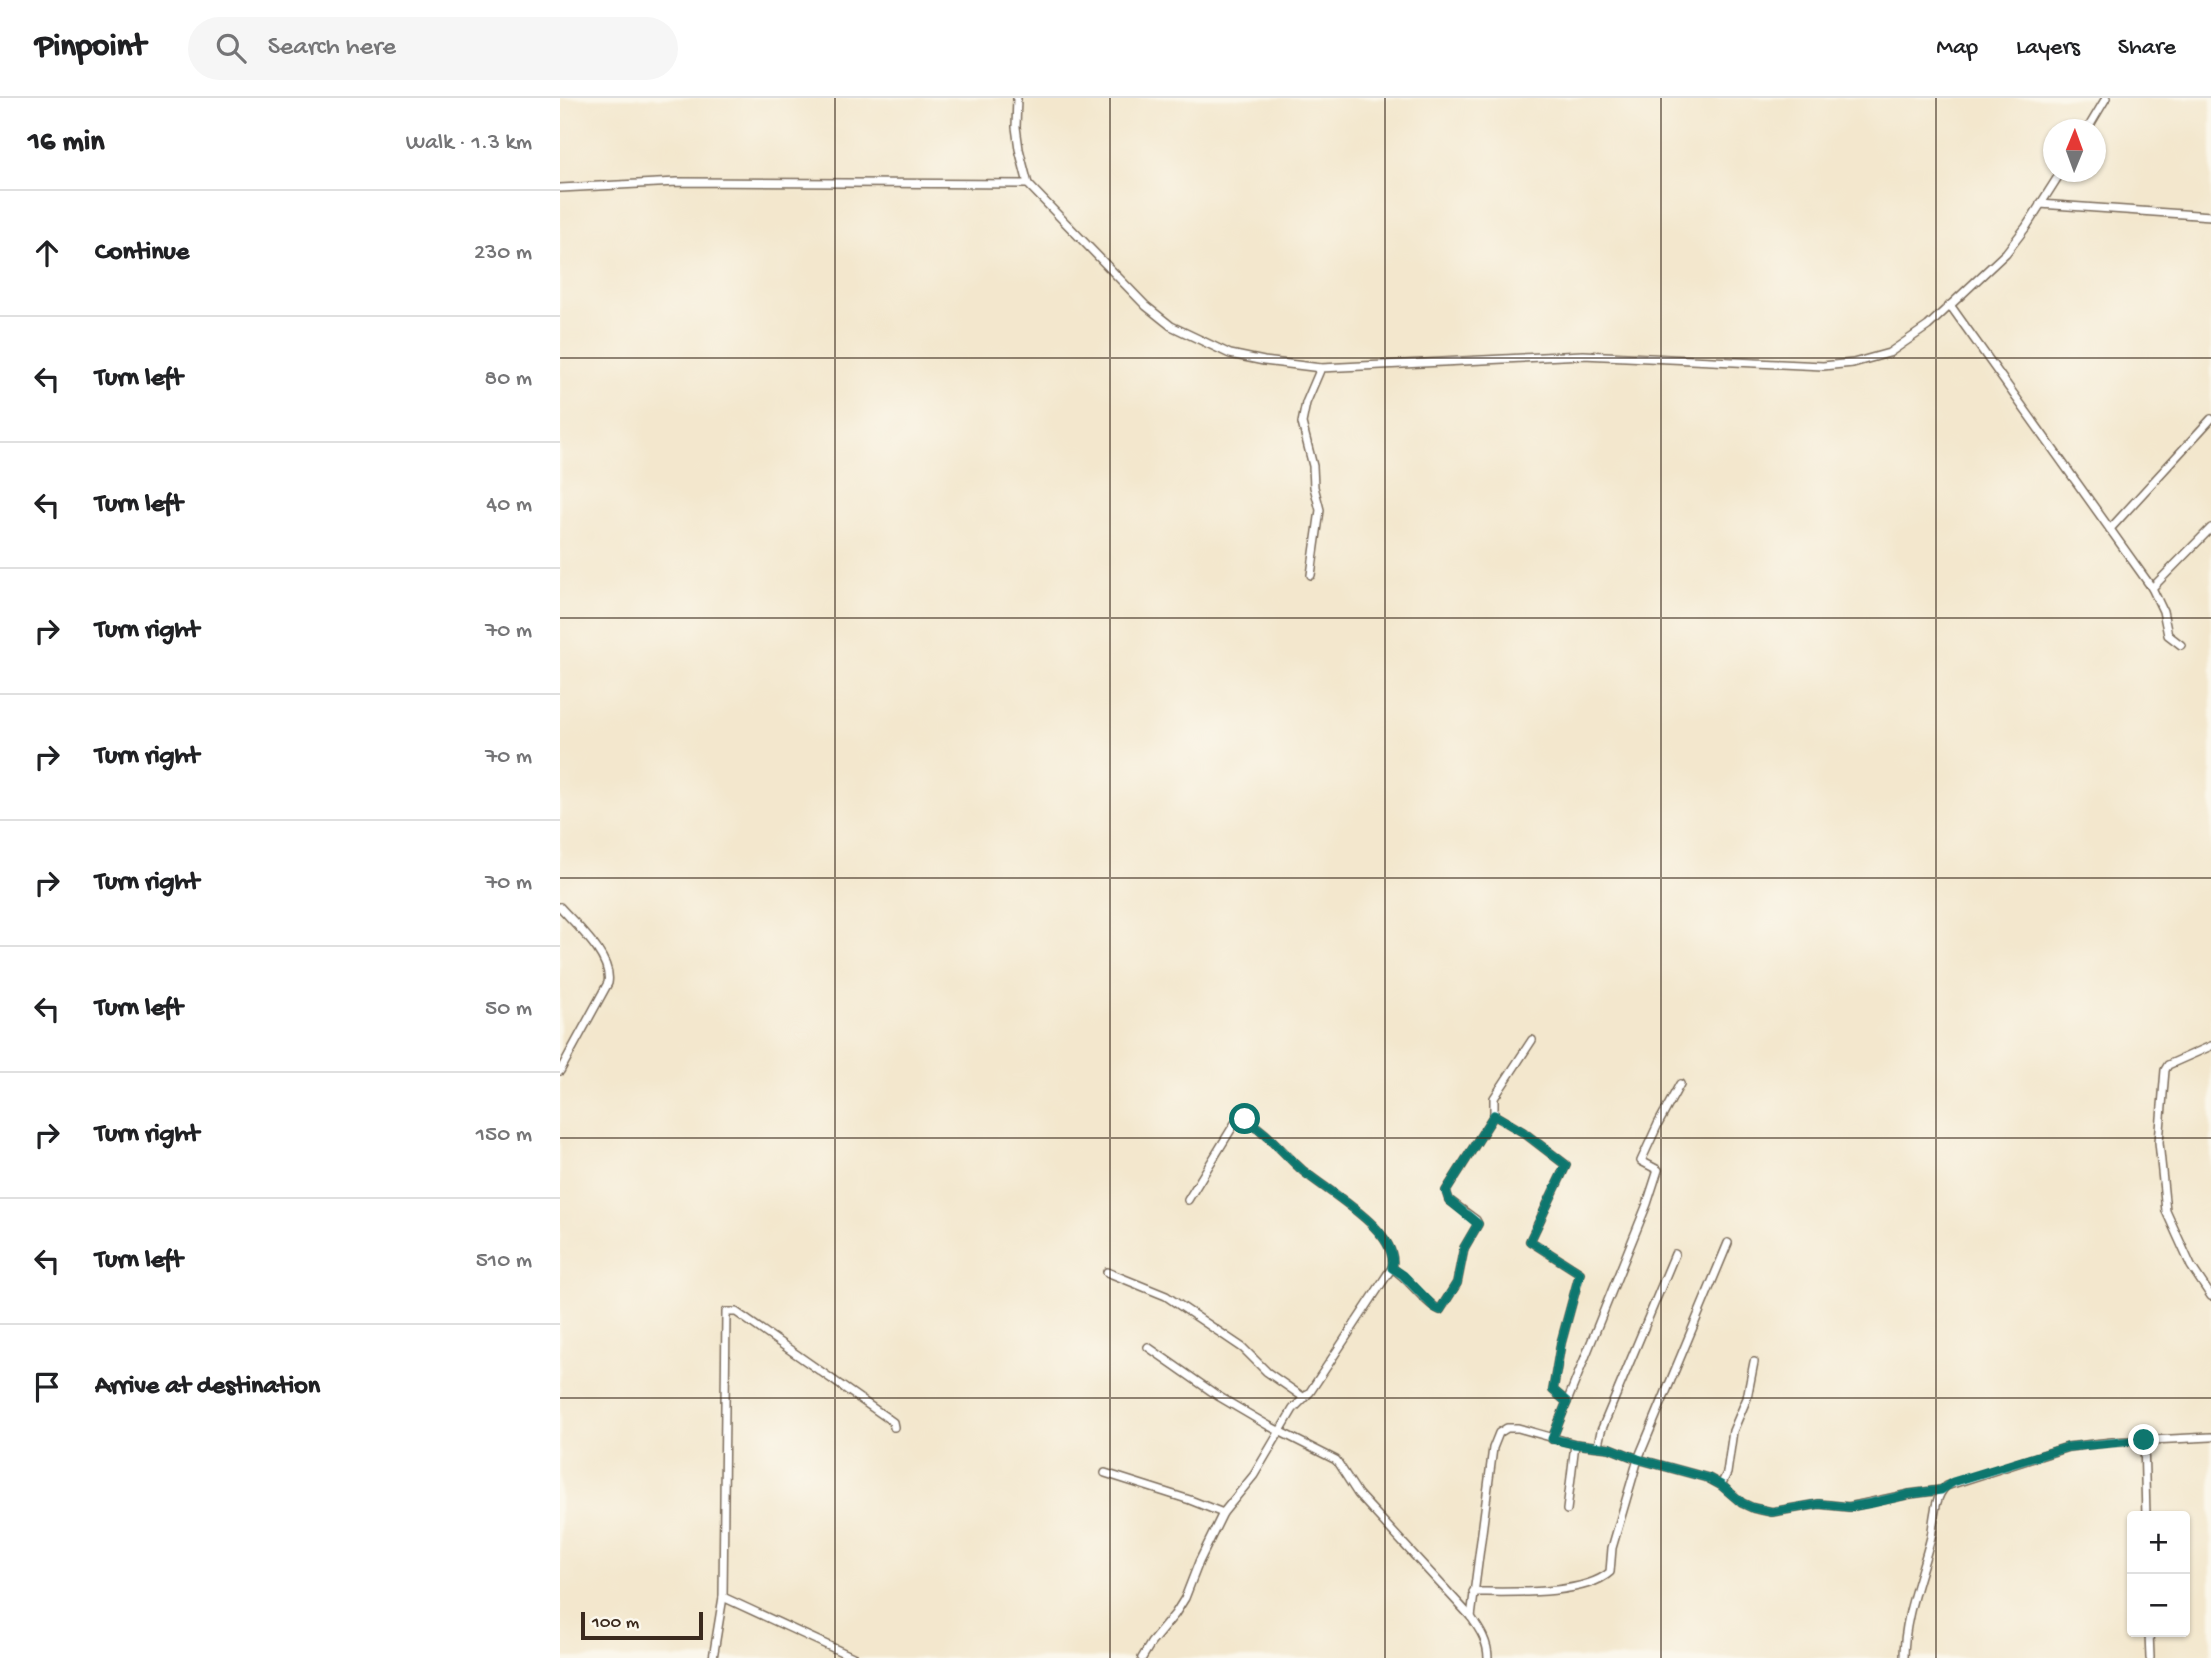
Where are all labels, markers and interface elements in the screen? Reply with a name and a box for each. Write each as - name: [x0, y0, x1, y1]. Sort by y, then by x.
- search box: [188, 17, 678, 80]
- text: Pinpoint: [35, 29, 146, 67]
- icon: search: [212, 29, 250, 67]
- text: Search here: [268, 33, 396, 64]
- text: Map: [1936, 34, 1978, 63]
- text: Layers: [2016, 34, 2080, 63]
- text: Share: [2118, 34, 2176, 63]
- north arrow: [2043, 119, 2106, 182]
- text: 16 min: [28, 126, 104, 161]
- text: Walk · 1.3 km: [406, 130, 532, 157]
- icon: ahead: [28, 234, 66, 272]
- text: Continue: [95, 238, 189, 269]
- text: 230 m: [474, 240, 532, 267]
- icon: left: [28, 360, 66, 398]
- text: Turn left: [95, 364, 183, 395]
- text: 80 m: [485, 366, 532, 393]
- icon: left: [28, 486, 66, 524]
- text: Turn left: [95, 490, 183, 521]
- text: 40 m: [486, 492, 532, 519]
- icon: right: [28, 612, 66, 650]
- text: Turn right: [95, 616, 199, 647]
- text: 70 m: [485, 618, 532, 645]
- icon: right: [28, 738, 66, 776]
- text: Turn right: [95, 742, 199, 773]
- text: 70 m: [485, 744, 532, 771]
- icon: right: [28, 864, 66, 902]
- text: Turn right: [95, 868, 199, 899]
- text: 70 m: [485, 870, 532, 897]
- icon: left: [28, 990, 66, 1028]
- text: Turn left: [95, 994, 183, 1025]
- text: 50 m: [485, 996, 532, 1023]
- route start: [1229, 1103, 1260, 1134]
- icon: right: [28, 1116, 66, 1154]
- text: Turn right: [95, 1120, 199, 1151]
- text: 150 m: [476, 1122, 532, 1149]
- icon: left: [28, 1242, 66, 1280]
- text: Turn left: [95, 1246, 183, 1277]
- text: 510 m: [476, 1248, 532, 1275]
- icon: arrive: [28, 1368, 66, 1406]
- text: Arrive at destination: [95, 1372, 320, 1403]
- route end: [2128, 1424, 2159, 1455]
- map controls: [2127, 1511, 2190, 1637]
- button: +: [2127, 1511, 2190, 1574]
- button: −: [2127, 1574, 2190, 1637]
- scale bar: [581, 1609, 704, 1641]
- text: 100 m: [592, 1612, 639, 1635]

